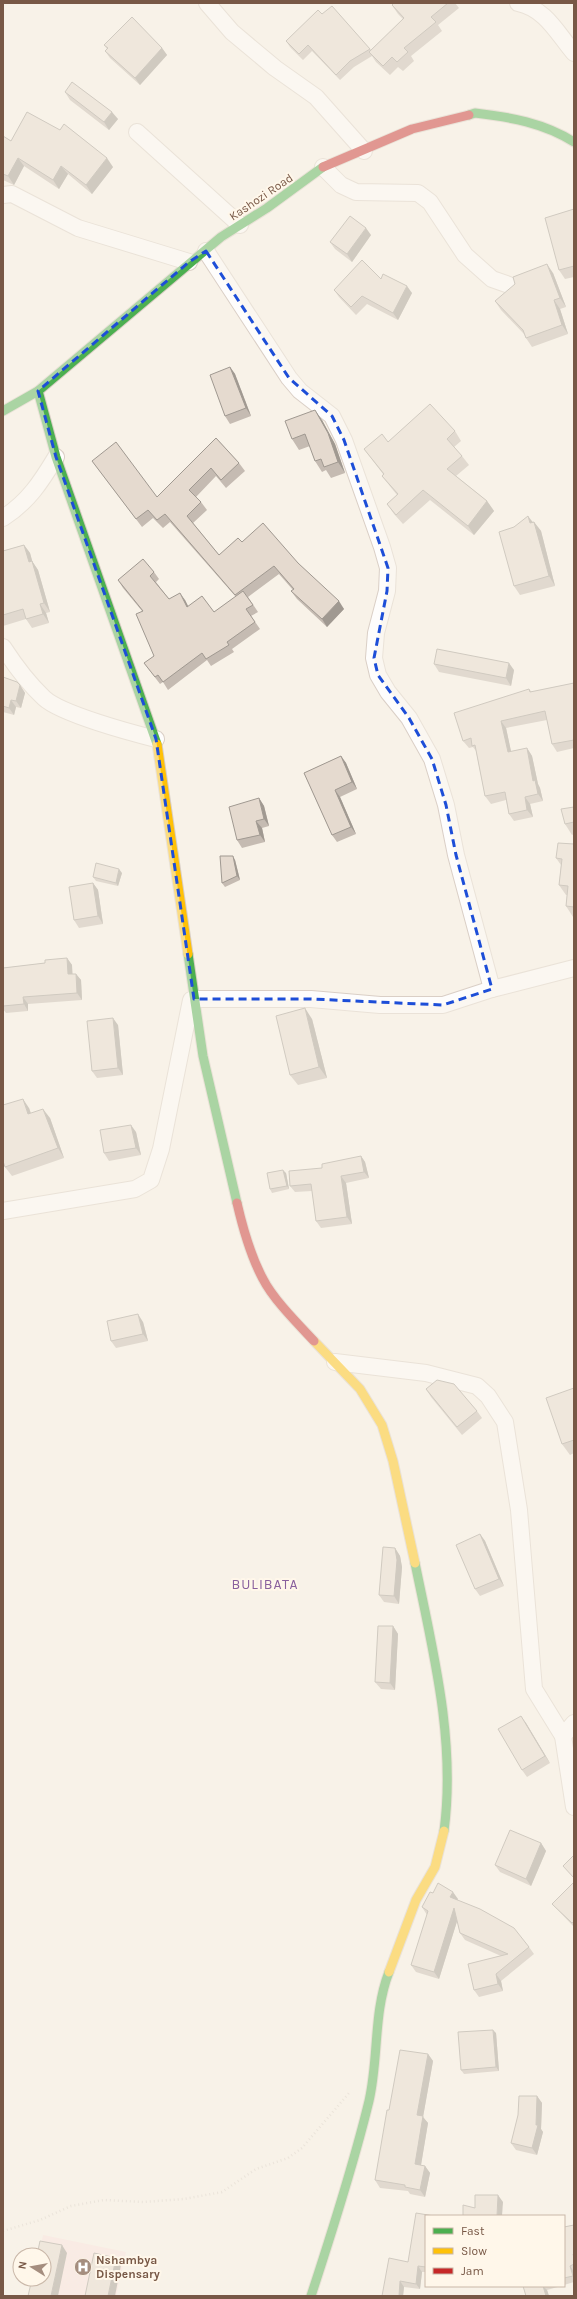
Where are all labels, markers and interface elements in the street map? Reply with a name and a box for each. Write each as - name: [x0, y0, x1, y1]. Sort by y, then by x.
- street label: Kashozi Road: [227, 171, 295, 223]
- district label: BULIBATA: [232, 1576, 298, 1593]
- legend: [425, 2215, 565, 2287]
- text: Fast: [461, 2224, 485, 2238]
- text: Slow: [461, 2244, 487, 2258]
- north arrow: [12, 2247, 52, 2287]
- place label: Nshambya Dispensary: [96, 2253, 160, 2281]
- hospital icon: Nshambya Dispensary: [73, 2257, 93, 2277]
- text: N: [16, 2260, 30, 2270]
- text: Jam: [461, 2264, 484, 2278]

